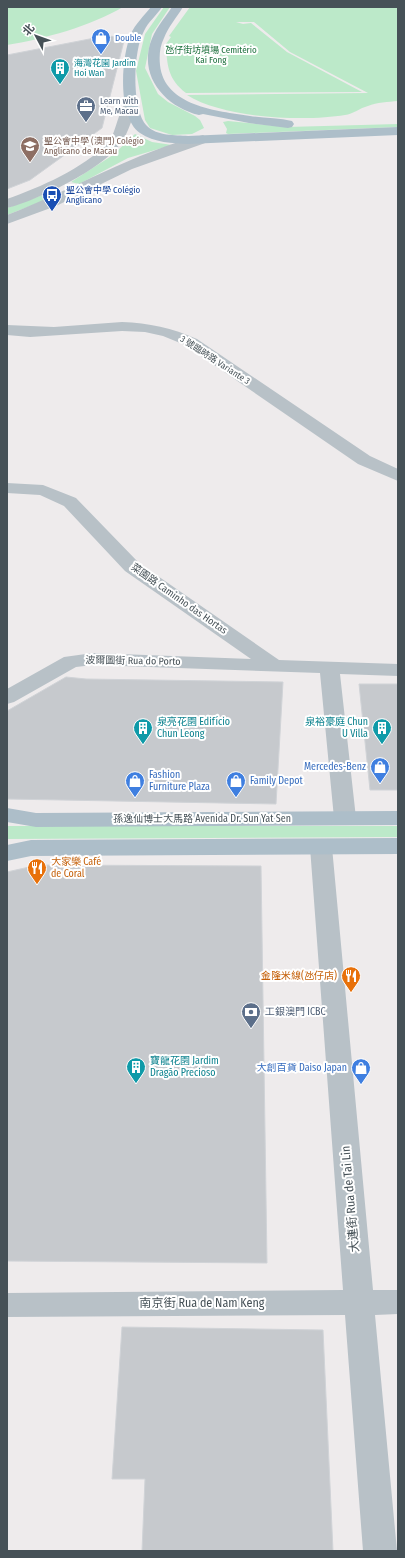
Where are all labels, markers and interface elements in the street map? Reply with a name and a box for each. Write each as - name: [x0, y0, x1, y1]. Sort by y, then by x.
- north arrow: [16, 16, 56, 56]
- text: 北: [20, 21, 37, 38]
- shop icon: Double: [90, 27, 112, 55]
- place label: Double: [115, 33, 142, 43]
- park label: 氹仔街坊墳場 Cemitério Kai Fong: [165, 44, 257, 65]
- building icon: 海灣花園 Jardim Hoi Wan: [49, 57, 71, 85]
- place label: 海灣花園 Jardim Hoi Wan: [74, 58, 136, 78]
- office icon: Learn with Me, Macau: [75, 95, 97, 123]
- place label: Learn with Me, Macau: [100, 96, 139, 116]
- school or university icon: 聖公會中學 (澳門) Colégio Anglicano de Macau: [19, 135, 41, 163]
- place label: 聖公會中學 (澳門) Colégio Anglicano de Macau: [44, 136, 144, 156]
- bus stop icon: 聖公會中學 Colégio Anglicano: [41, 184, 63, 212]
- place label: 聖公會中學 Colégio Anglicano: [66, 185, 141, 205]
- street label: 3 號臨時路 Variante 3: [178, 334, 252, 386]
- street label: 菜園路 Caminho das Hortas: [129, 561, 229, 637]
- street label: 波爾圖街 Rua do Porto: [85, 654, 181, 668]
- place label: 泉亮花園 Edifício Chun Leong: [157, 715, 230, 740]
- place label: 泉裕豪庭 Chun U Villa: [305, 716, 368, 740]
- building icon: 泉亮花園 Edifício Chun Leong: [132, 717, 154, 745]
- building icon: 泉裕豪庭 Chun U Villa: [371, 717, 393, 745]
- shop icon: Mercedes-Benz: [369, 756, 391, 784]
- place label: Mercedes-Benz: [304, 761, 366, 773]
- place label: Fashion Furniture Plaza: [149, 769, 210, 793]
- shop icon: Fashion Furniture Plaza: [124, 770, 146, 798]
- shop icon: Family Depot: [225, 770, 247, 798]
- place label: Family Depot: [250, 775, 304, 787]
- street label: 孫逸仙博士大馬路 Avenida Dr. Sun Yat Sen: [113, 813, 291, 825]
- place label: 大家樂 Café de Coral: [51, 856, 101, 880]
- restaurant icon: 大家樂 Café de Coral: [26, 857, 48, 885]
- restaurant icon: 金隆米線(氹仔店): [340, 965, 362, 993]
- place label: 金隆米線(氹仔店): [261, 969, 337, 982]
- bank icon: 工銀澳門 ICBC: [240, 1001, 262, 1029]
- place label: 工銀澳門 ICBC: [265, 1006, 326, 1018]
- place label: 寶龍花園 Jardim Dragão Precioso: [150, 1055, 219, 1079]
- building icon: 寶龍花園 Jardim Dragão Precioso: [125, 1056, 147, 1084]
- shop icon: 大創百貨 Daiso Japan: [350, 1057, 372, 1085]
- place label: 大創百貨 Daiso Japan: [257, 1062, 347, 1074]
- street label: 大連街 Rua de Tai Lin: [338, 1145, 362, 1253]
- street label: 南京街 Rua de Nam Keng: [140, 1296, 265, 1310]

